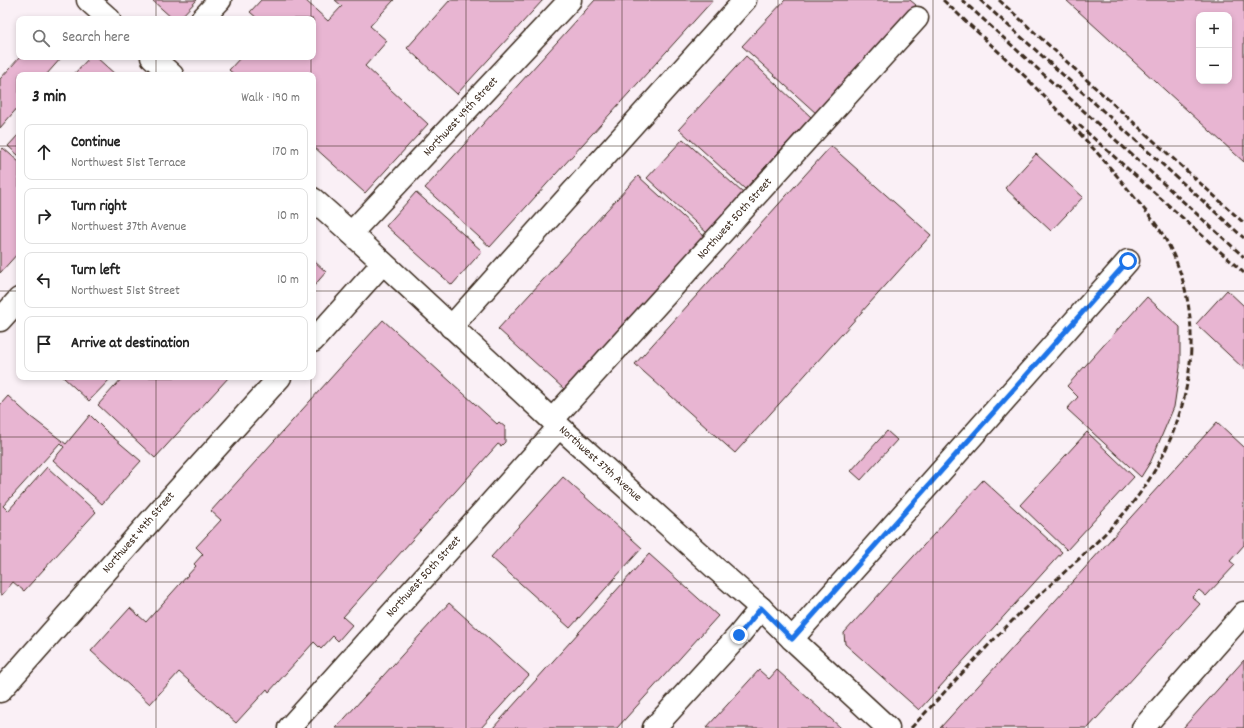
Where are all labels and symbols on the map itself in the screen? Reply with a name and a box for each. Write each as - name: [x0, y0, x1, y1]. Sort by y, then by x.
- street label: Northwest 49th Street: [420, 73, 503, 161]
- street label: Northwest 50th Street: [694, 174, 777, 264]
- route start: [1119, 252, 1137, 270]
- street label: Northwest 37th Avenue: [555, 422, 645, 506]
- street label: Northwest 49th Street: [99, 488, 180, 578]
- street label: Northwest 50th Street: [383, 532, 466, 622]
- route end: [730, 626, 748, 644]

